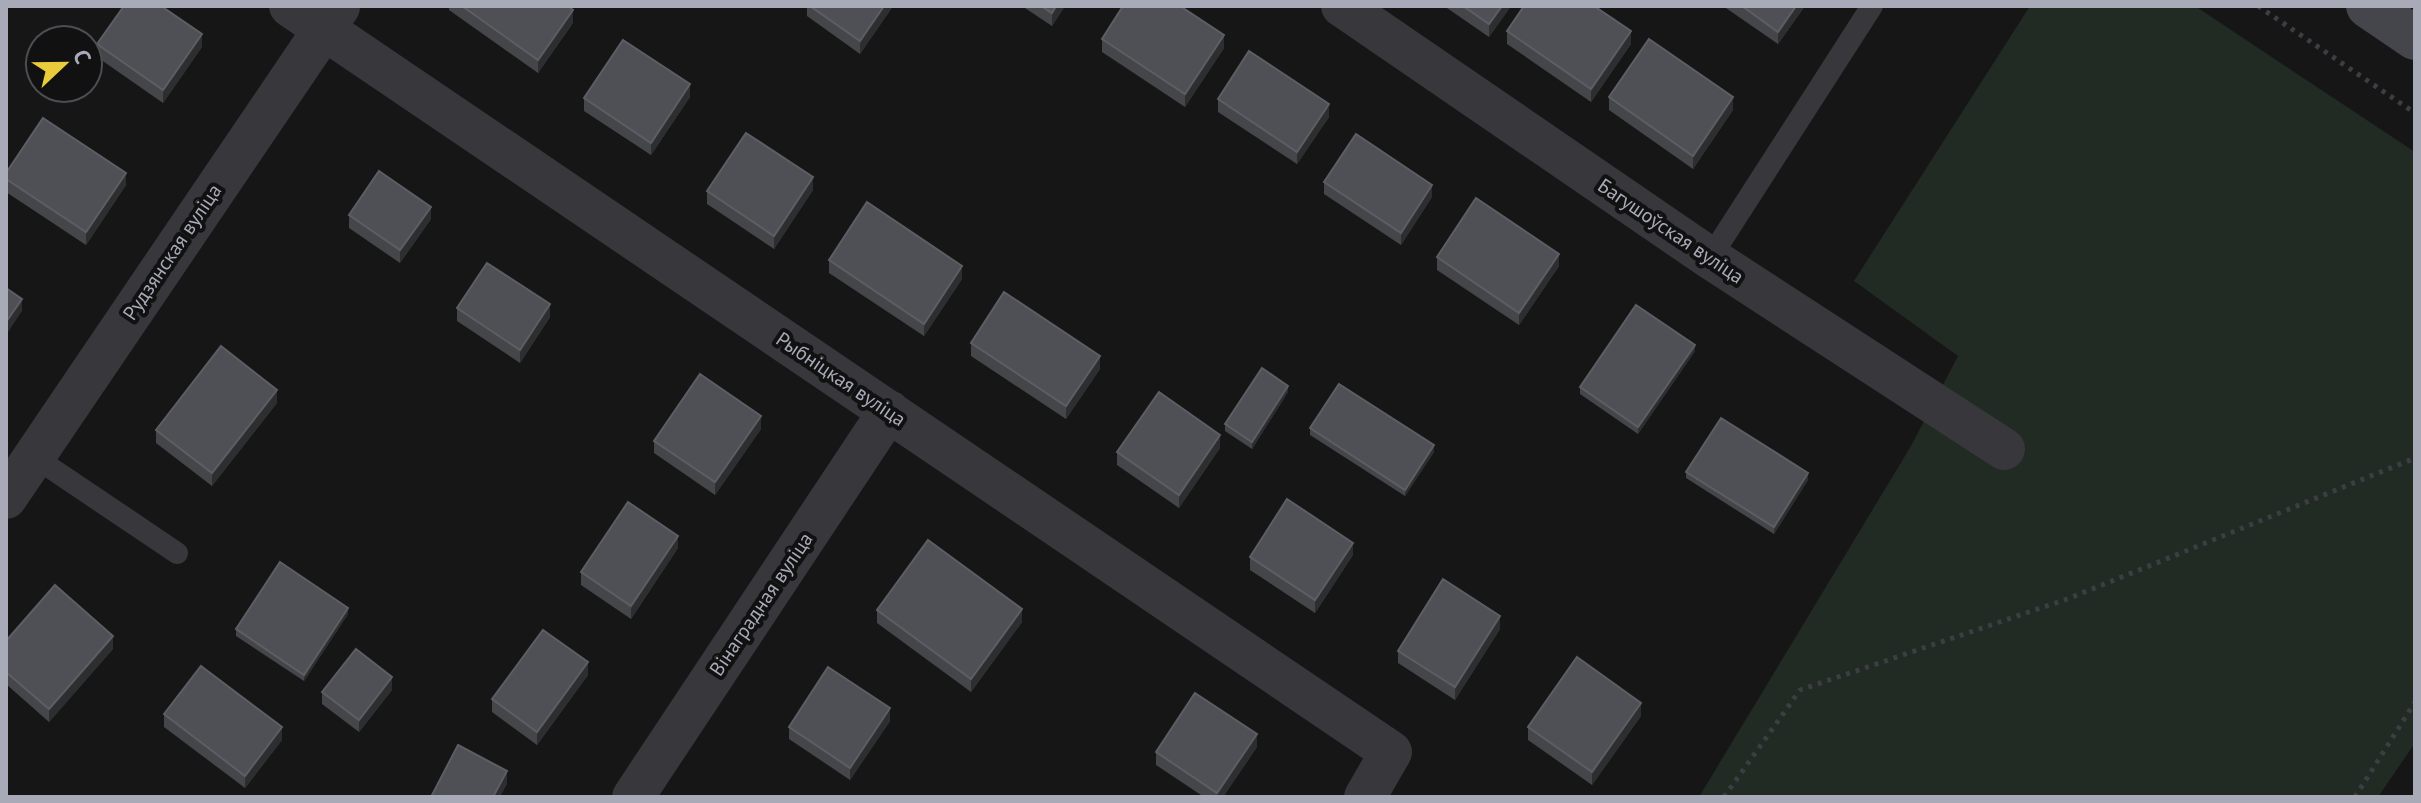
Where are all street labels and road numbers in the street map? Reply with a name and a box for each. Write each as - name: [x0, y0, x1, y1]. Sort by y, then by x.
- street label: Багушоўская вуліца: [1593, 172, 1749, 290]
- street label: Рудзянская вуліца: [117, 179, 227, 325]
- street label: Рыбніцкая вуліца: [771, 326, 911, 432]
- street label: Вінаградная вуліца: [703, 527, 819, 681]

